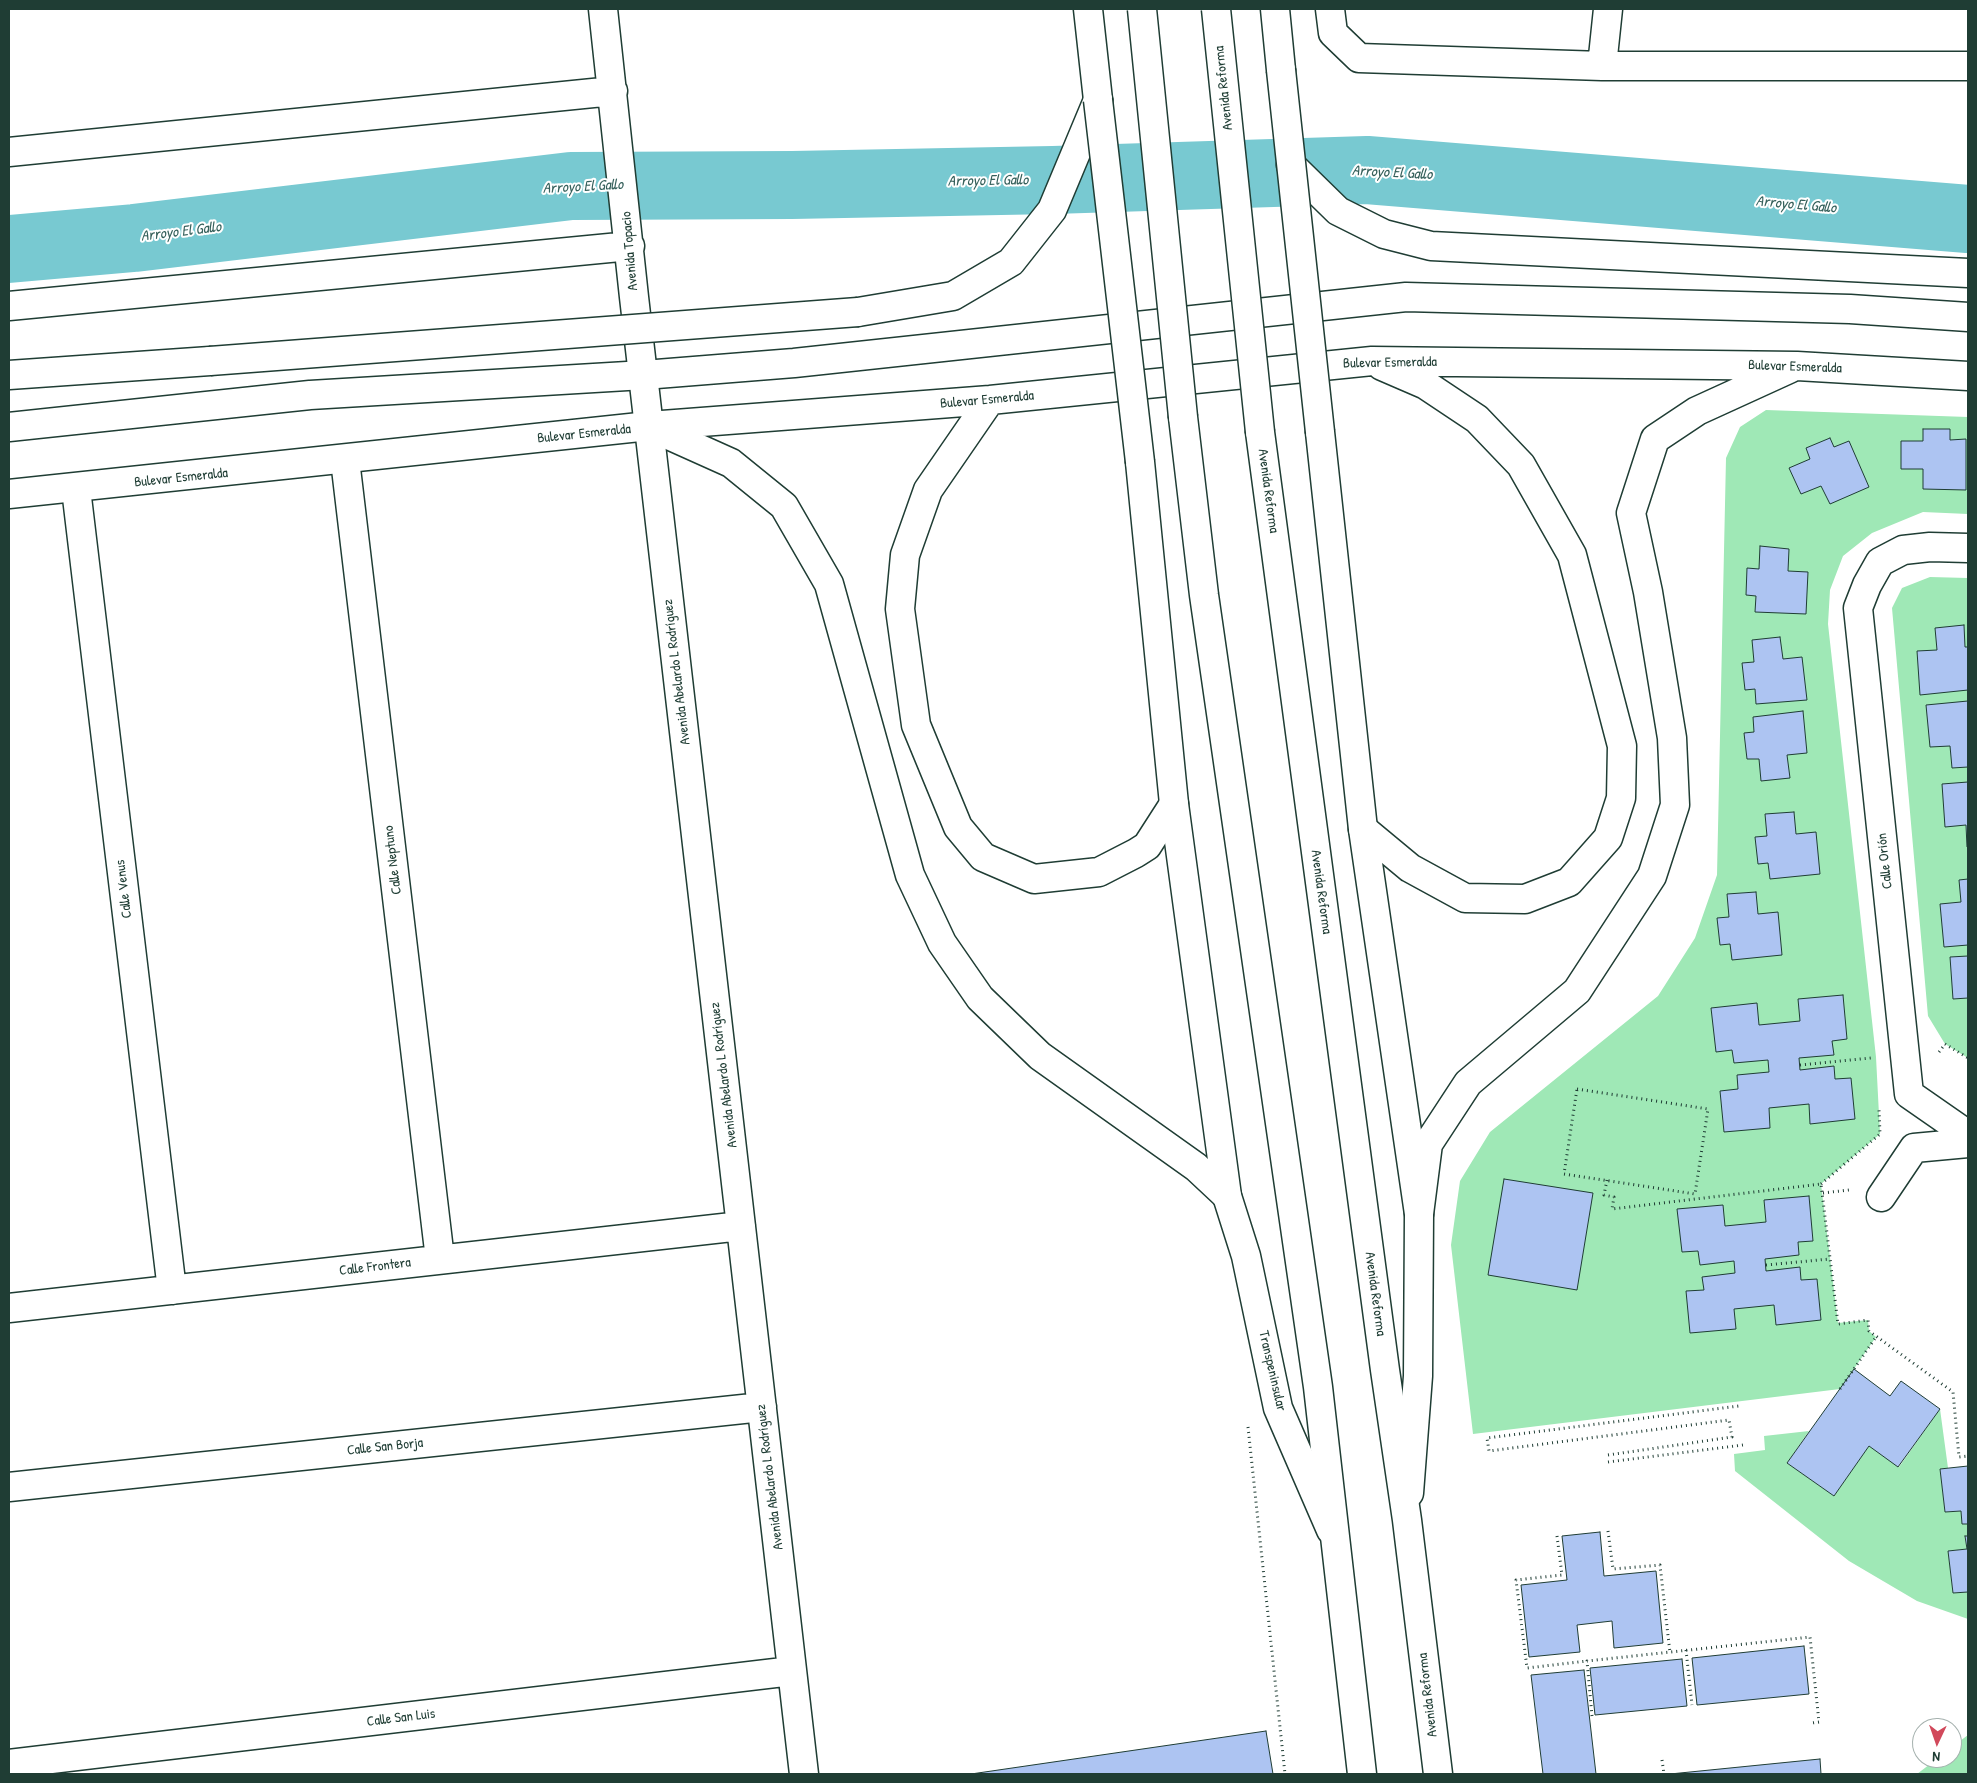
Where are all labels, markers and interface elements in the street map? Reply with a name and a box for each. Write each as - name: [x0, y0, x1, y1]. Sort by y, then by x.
- street label: Avenida Reforma: [1211, 45, 1237, 131]
- water label: Arroyo El Gallo: [1351, 162, 1433, 184]
- water label: Arroyo El Gallo: [948, 171, 1028, 191]
- water label: Arroyo El Gallo: [542, 176, 624, 198]
- water label: Arroyo El Gallo: [1755, 193, 1837, 217]
- street label: Avenida Topacio: [618, 211, 642, 291]
- water label: Arroyo El Gallo: [140, 218, 222, 246]
- street label: Bulevar Esmeralda: [1343, 354, 1437, 372]
- street label: Bulevar Esmeralda: [1748, 357, 1842, 377]
- street label: Bulevar Esmeralda: [939, 388, 1035, 412]
- street label: Bulevar Esmeralda: [536, 421, 632, 447]
- street label: Avenida Reforma: [1254, 448, 1282, 534]
- street label: Bulevar Esmeralda: [133, 465, 229, 491]
- street label: Avenida Abelardo L Rodríguez: [660, 598, 694, 746]
- street label: Calle Neptuno: [380, 825, 406, 895]
- street label: Calle Orión: [1874, 832, 1896, 890]
- street label: Avenida Reforma: [1307, 849, 1335, 935]
- street label: Calle Venus: [112, 859, 136, 919]
- street label: Avenida Abelardo L Rodríguez: [707, 1001, 741, 1149]
- street label: Avenida Reforma: [1361, 1251, 1389, 1337]
- street label: Calle Frontera: [338, 1254, 412, 1280]
- street label: Transpeninsular: [1255, 1329, 1289, 1413]
- street label: Avenida Abelardo L Rodríguez: [753, 1403, 787, 1551]
- street label: Calle San Borja: [346, 1435, 424, 1459]
- street label: Avenida Reforma: [1415, 1652, 1441, 1738]
- street label: Calle San Luis: [366, 1705, 436, 1731]
- north arrow: [1912, 1718, 1962, 1768]
- text: N: [1932, 1748, 1940, 1767]

